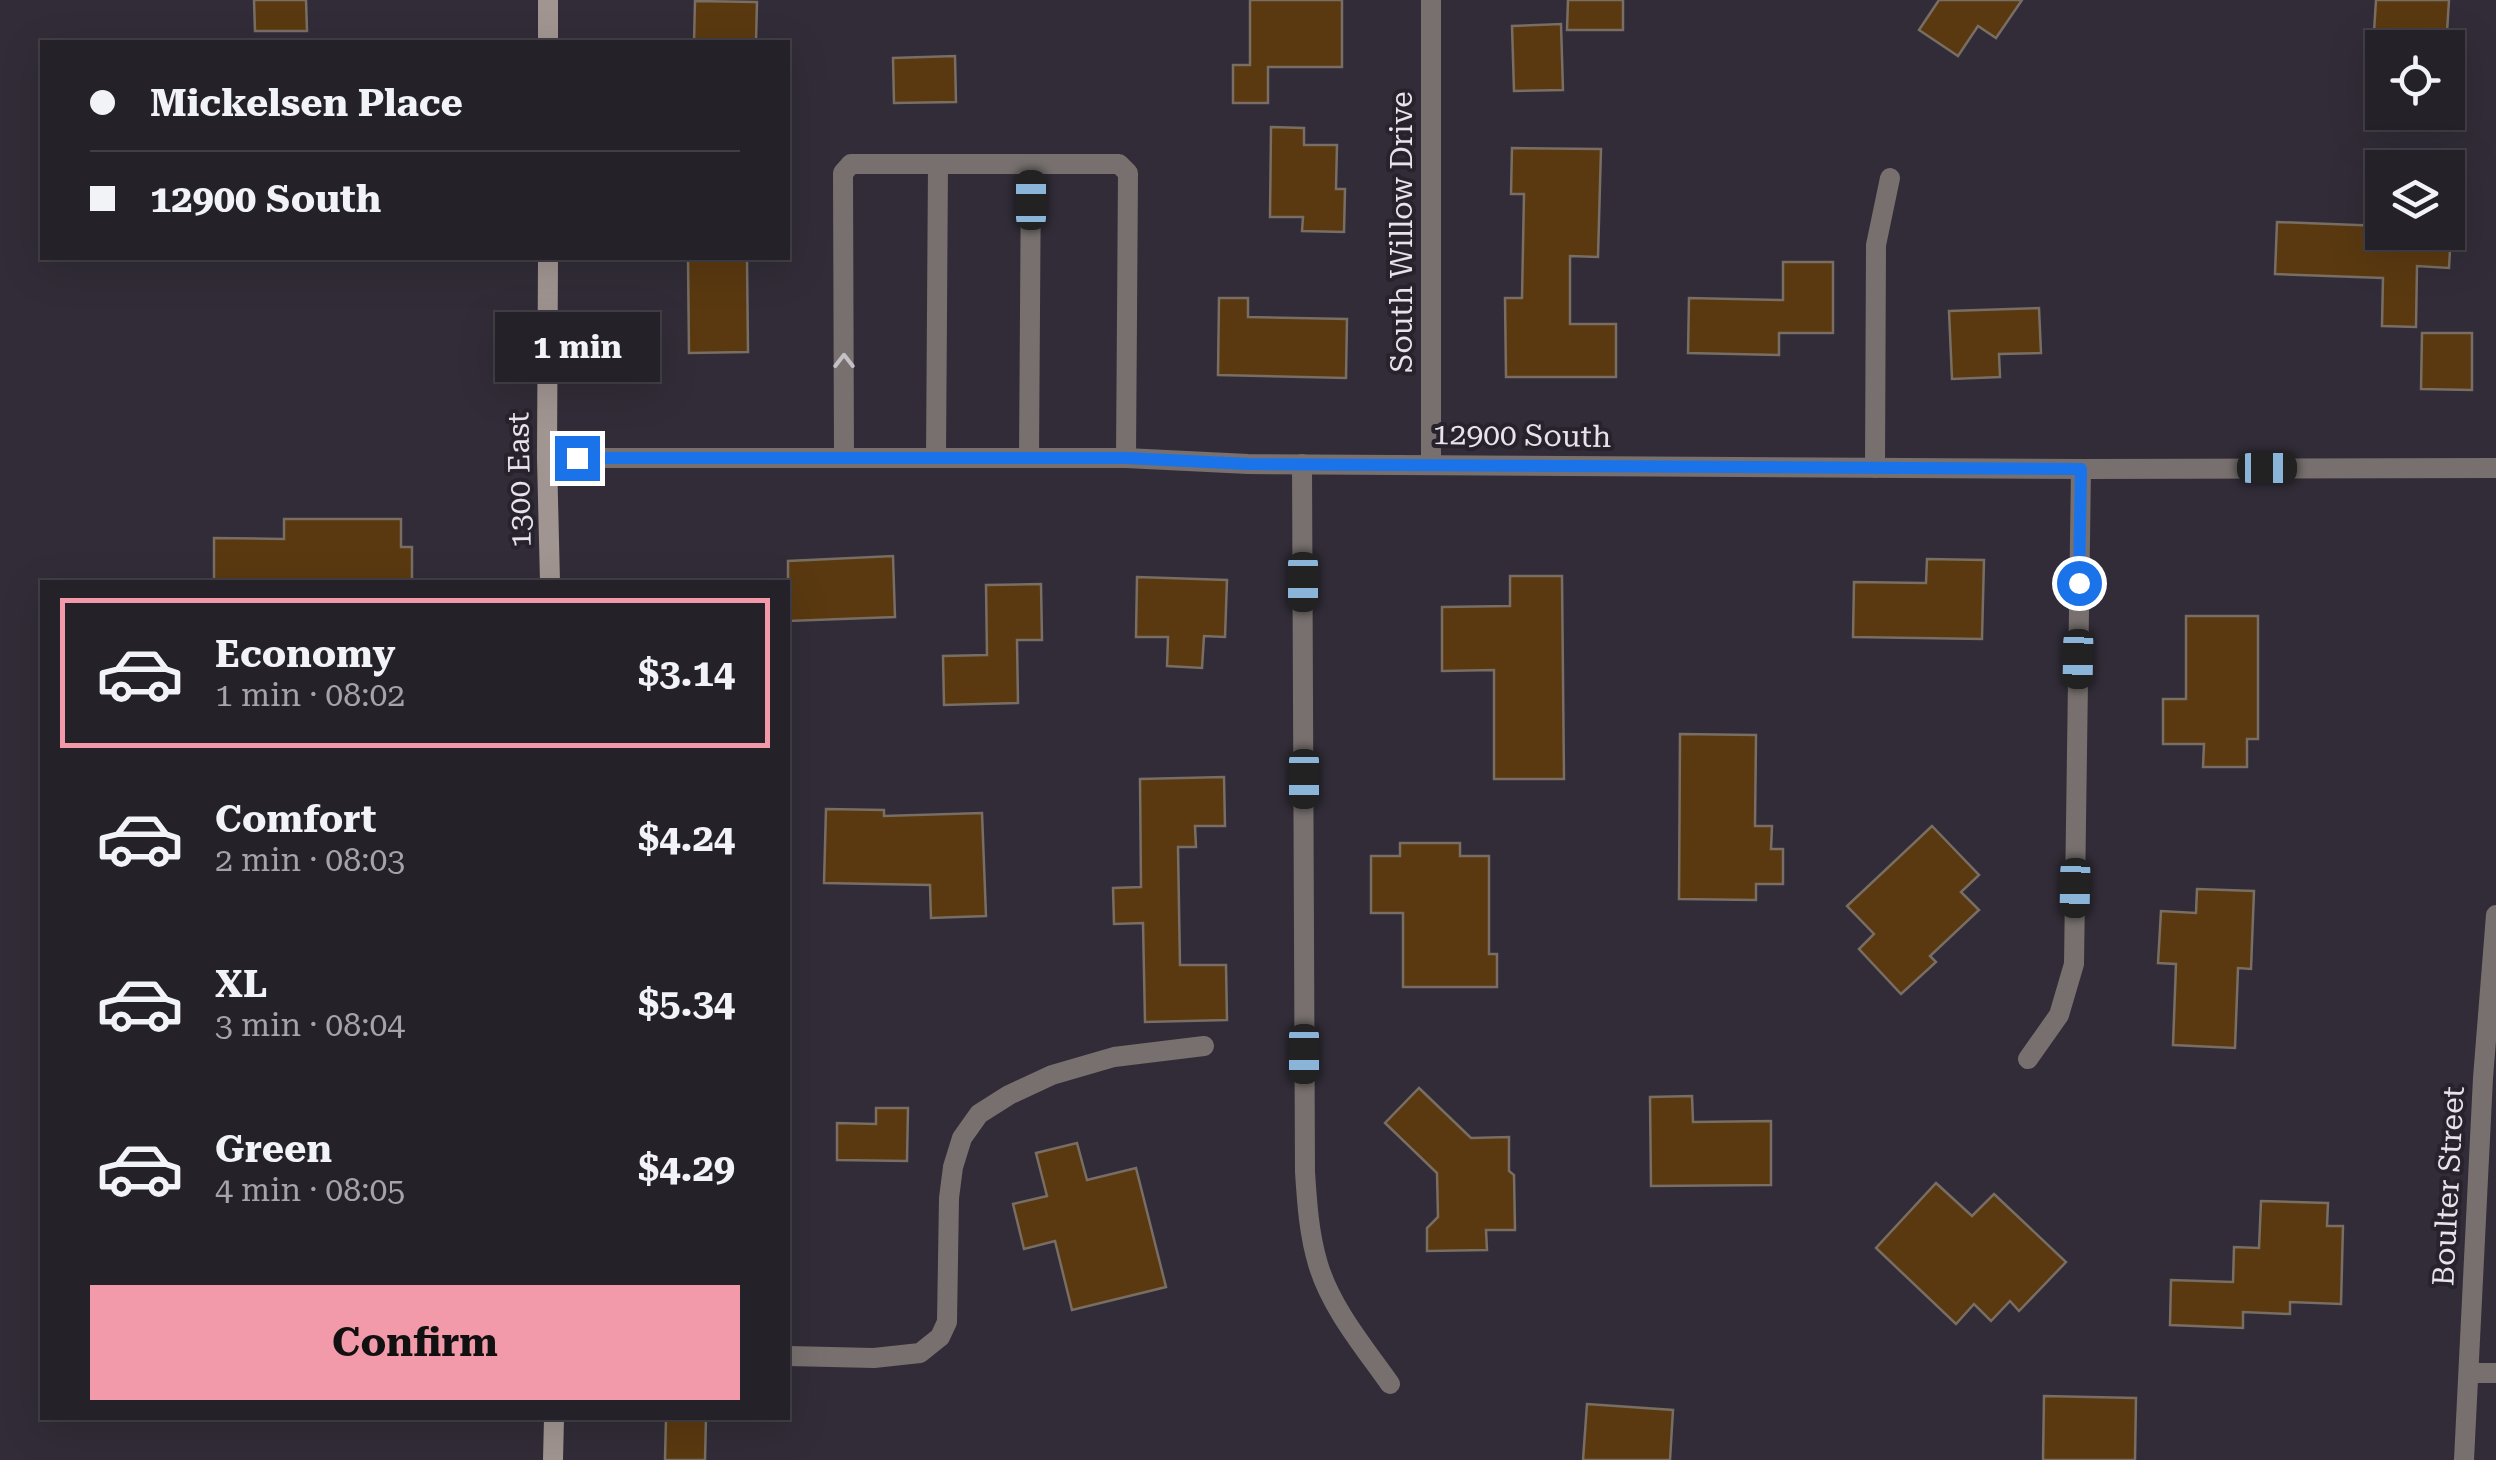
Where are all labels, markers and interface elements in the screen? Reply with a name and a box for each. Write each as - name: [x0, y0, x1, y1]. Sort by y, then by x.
- map controls: [2365, 30, 2465, 250]
- button: locate: [2365, 30, 2465, 130]
- text: Mickelsen Place: [150, 81, 463, 125]
- street label: South Willow Drive: [1384, 91, 1419, 373]
- button: layers: [2365, 150, 2465, 250]
- car: [1016, 170, 1046, 230]
- text: 12900 South: [150, 177, 381, 221]
- callout: 1 min: [494, 313, 660, 383]
- text: 1 min: [533, 328, 622, 366]
- one-way arrow: [833, 352, 855, 368]
- street label: 1300 East: [500, 412, 538, 548]
- street label: 12900 South: [1432, 416, 1612, 454]
- route end: [555, 436, 600, 481]
- car: [2237, 453, 2297, 483]
- car: [1288, 552, 1318, 612]
- route start: [2057, 561, 2102, 606]
- icon: car: [95, 628, 185, 718]
- car: [2062, 629, 2094, 689]
- text: Economy: [215, 632, 395, 676]
- text: $3.14: [638, 651, 735, 695]
- text: 1 min · 08:02: [215, 676, 405, 714]
- car: [1289, 749, 1319, 809]
- icon: car: [95, 793, 185, 883]
- text: Comfort: [215, 797, 376, 841]
- text: $4.24: [638, 816, 735, 860]
- text: 2 min · 08:03: [215, 841, 405, 879]
- car: [2059, 858, 2091, 918]
- icon: car: [95, 958, 185, 1048]
- text: XL: [215, 962, 267, 1006]
- text: $5.34: [638, 981, 735, 1025]
- text: 3 min · 08:04: [215, 1006, 405, 1044]
- car: [1289, 1024, 1319, 1084]
- street label: Boulter Street: [2425, 1085, 2471, 1287]
- icon: car: [95, 1123, 185, 1213]
- text: Green: [215, 1127, 332, 1171]
- text: $4.29: [638, 1146, 735, 1190]
- text: 4 min · 08:05: [215, 1171, 405, 1209]
- button: Confirm: [90, 1285, 740, 1400]

